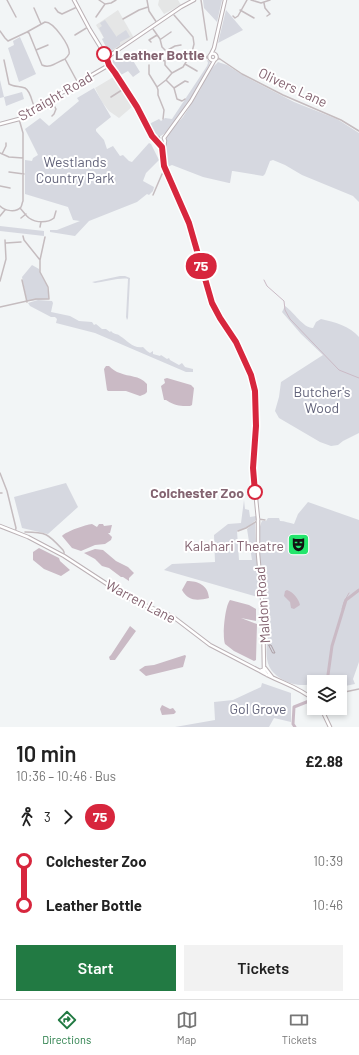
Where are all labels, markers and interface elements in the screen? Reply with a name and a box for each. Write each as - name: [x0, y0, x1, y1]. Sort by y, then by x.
- marker: Leather Bottle: [96, 46, 112, 62]
- place label: Leather Bottle: [115, 46, 205, 63]
- street label: Olivers Lane: [256, 64, 330, 110]
- street label: Straight Road: [15, 68, 95, 124]
- park label: Westlands Country Park: [36, 153, 114, 186]
- line badge: 75: [183, 253, 219, 279]
- text: 75: [194, 257, 208, 274]
- park label: Butcher's Wood: [294, 383, 351, 416]
- place label: Colchester Zoo: [150, 484, 244, 501]
- marker: Colchester Zoo: [247, 484, 263, 500]
- theatre icon: Kalahari Theatre: [286, 532, 312, 558]
- place label: Kalahari Theatre: [184, 537, 284, 554]
- street label: Maldon Road: [251, 566, 273, 644]
- street label: Warren Lane: [103, 575, 179, 627]
- map controls: [307, 675, 347, 715]
- button: layers: [307, 675, 347, 715]
- park label: Gol Grove: [229, 700, 287, 717]
- text: 10 min: [16, 740, 76, 766]
- text: £2.88: [305, 752, 343, 770]
- text: 10:36 – 10:46 · Bus: [16, 768, 116, 784]
- icon: walk: [16, 806, 38, 828]
- icon: forward: [57, 806, 79, 828]
- text: 75: [93, 808, 107, 825]
- text: 3: [44, 809, 51, 825]
- text: Colchester Zoo: [46, 852, 147, 870]
- text: 10:39: [313, 853, 343, 869]
- text: Leather Bottle: [46, 896, 142, 914]
- text: 10:46: [313, 897, 343, 913]
- button: Start: [16, 945, 176, 991]
- button: Tickets: [184, 945, 343, 991]
- tab: Directions: [42, 1009, 91, 1046]
- tab: Map: [176, 1009, 198, 1046]
- tab: Tickets: [282, 1009, 317, 1046]

